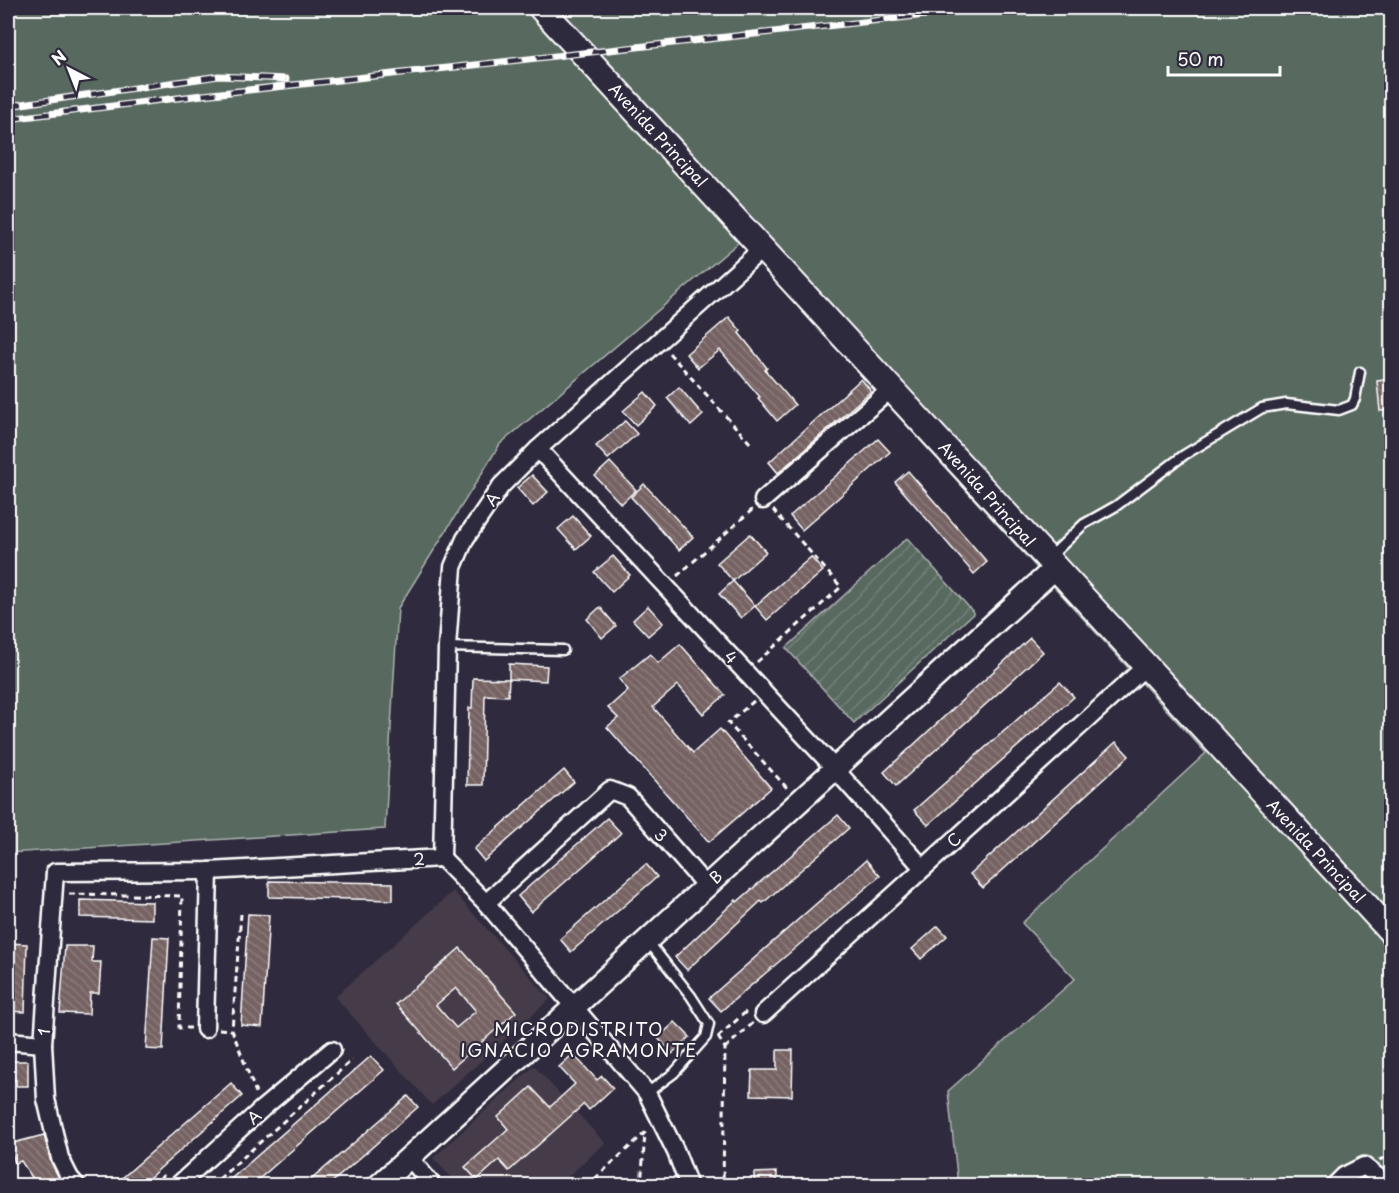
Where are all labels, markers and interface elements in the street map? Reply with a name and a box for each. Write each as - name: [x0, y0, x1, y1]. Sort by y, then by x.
- north arrow: [39, 39, 99, 99]
- scale bar: [1168, 39, 1280, 77]
- text: N: [46, 44, 71, 70]
- text: 50 m: [1177, 45, 1224, 72]
- street label: Avenida Principal: [604, 77, 713, 192]
- street label: Avenida Principal: [934, 435, 1042, 551]
- street label: A: [478, 487, 505, 510]
- street label: 4: [719, 644, 744, 668]
- street label: Avenida Principal: [1262, 793, 1371, 908]
- street label: 3: [649, 822, 674, 846]
- street label: C: [941, 826, 966, 852]
- street label: 2: [413, 846, 425, 870]
- street label: B: [703, 864, 727, 889]
- district label: MICRODISTRITO IGNACIO AGRAMONTE: [460, 1015, 698, 1063]
- street label: 1: [31, 1028, 55, 1036]
- street label: A: [241, 1103, 266, 1129]

